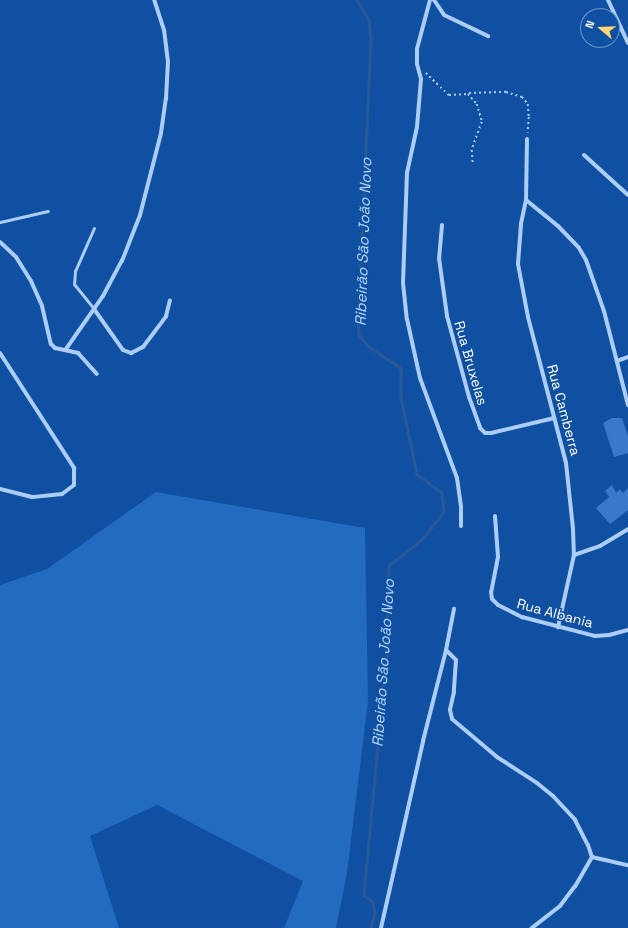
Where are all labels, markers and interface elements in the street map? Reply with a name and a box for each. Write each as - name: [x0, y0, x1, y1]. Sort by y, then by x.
- north arrow: [580, 8, 620, 48]
- text: N: [582, 19, 597, 30]
- water label: Ribeirão São João Novo: [351, 158, 375, 326]
- street label: Rua Bruxelas: [451, 319, 491, 407]
- street label: Rua Camberra: [544, 363, 584, 457]
- water label: Ribeirão São João Novo: [368, 578, 398, 748]
- street label: Rua Albania: [515, 595, 595, 631]

